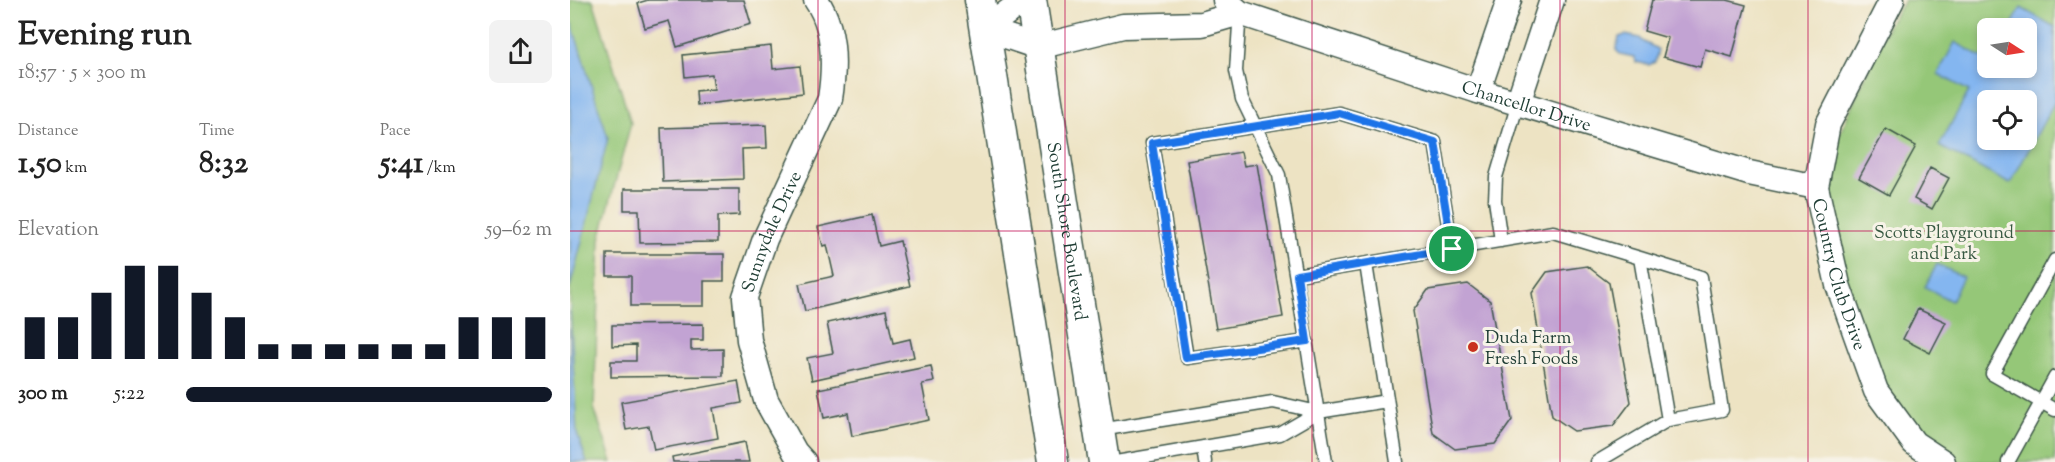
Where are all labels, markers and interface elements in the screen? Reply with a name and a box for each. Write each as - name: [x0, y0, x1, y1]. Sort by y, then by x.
- text: Evening run: [18, 12, 192, 60]
- north arrow: [1977, 18, 2037, 78]
- map controls: [1977, 18, 2037, 150]
- button: share: [489, 20, 552, 83]
- text: 18:57 · 5 × 300 m: [18, 59, 146, 88]
- street label: Chancellor Drive: [1458, 75, 1594, 139]
- button: locate: [1977, 90, 2037, 150]
- text: Distance: [18, 120, 78, 143]
- text: Time: [199, 120, 235, 143]
- text: Pace: [380, 120, 411, 143]
- street label: South Shore Boulevard: [1039, 140, 1092, 323]
- text: 1.50: [18, 143, 62, 186]
- text: 8:32: [199, 143, 248, 186]
- text: 5:41: [380, 143, 423, 186]
- text: km: [62, 157, 87, 180]
- text: /km: [423, 157, 456, 180]
- street label: Sunnydale Drive: [736, 167, 810, 296]
- street label: Country Club Drive: [1804, 196, 1871, 354]
- text: Elevation: [18, 216, 99, 245]
- text: 59–62 m: [486, 216, 552, 245]
- park label: Scotts Playground and Park: [1874, 221, 2014, 268]
- pin: [1426, 223, 1477, 274]
- icon: arrive: [1435, 232, 1468, 265]
- place label: Duda Farm Fresh Foods: [1485, 326, 1578, 373]
- marker: Duda Farm Fresh Foods: [1466, 340, 1480, 354]
- text: 300 m: [18, 380, 68, 409]
- text: 5:22: [114, 380, 145, 409]

